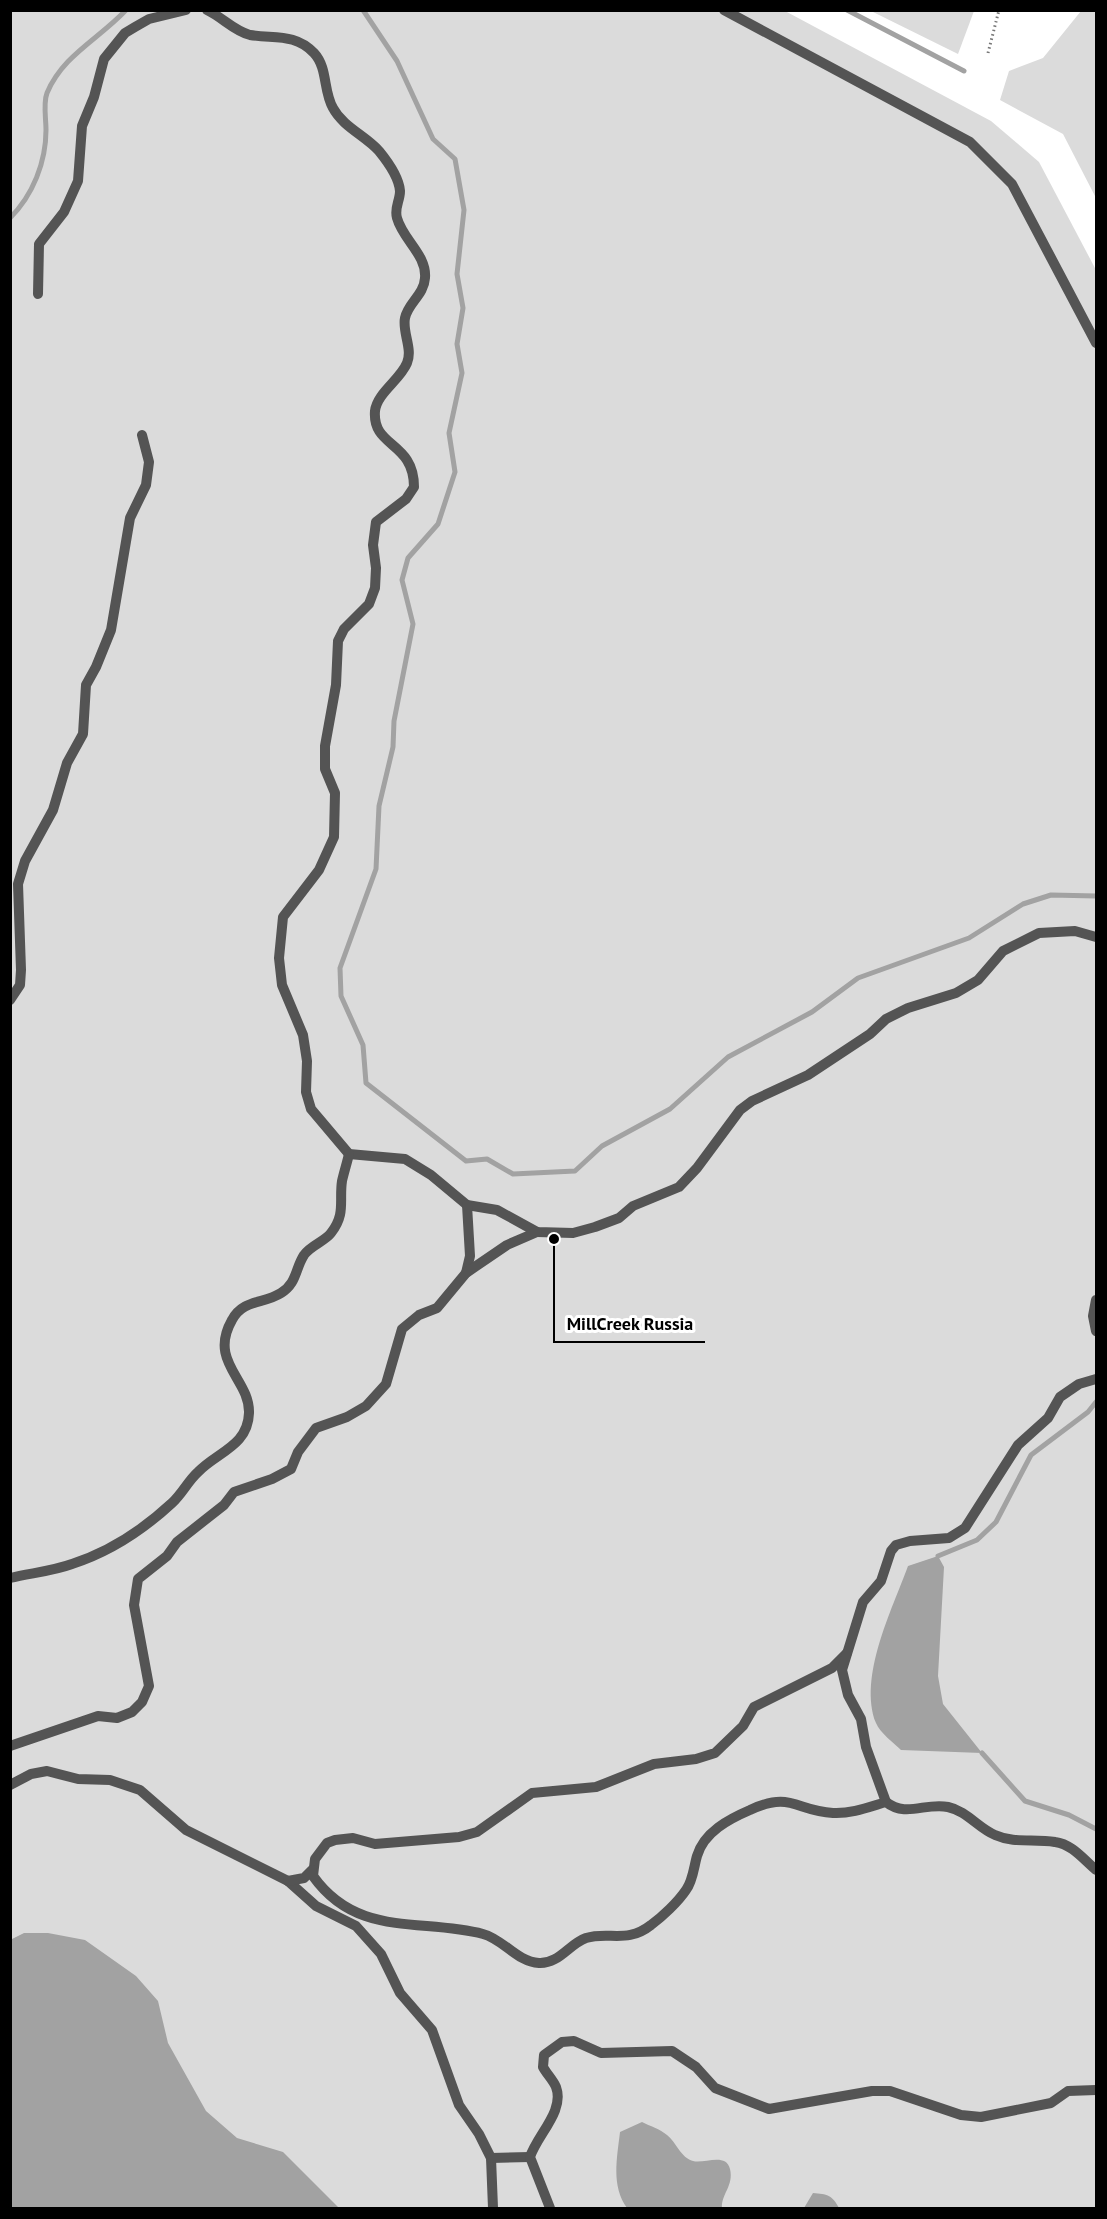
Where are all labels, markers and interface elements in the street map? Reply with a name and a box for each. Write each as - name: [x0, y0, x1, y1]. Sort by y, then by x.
- callout: MillCreek Russia: [554, 1306, 705, 1342]
- text: MillCreek Russia: [567, 1312, 693, 1335]

